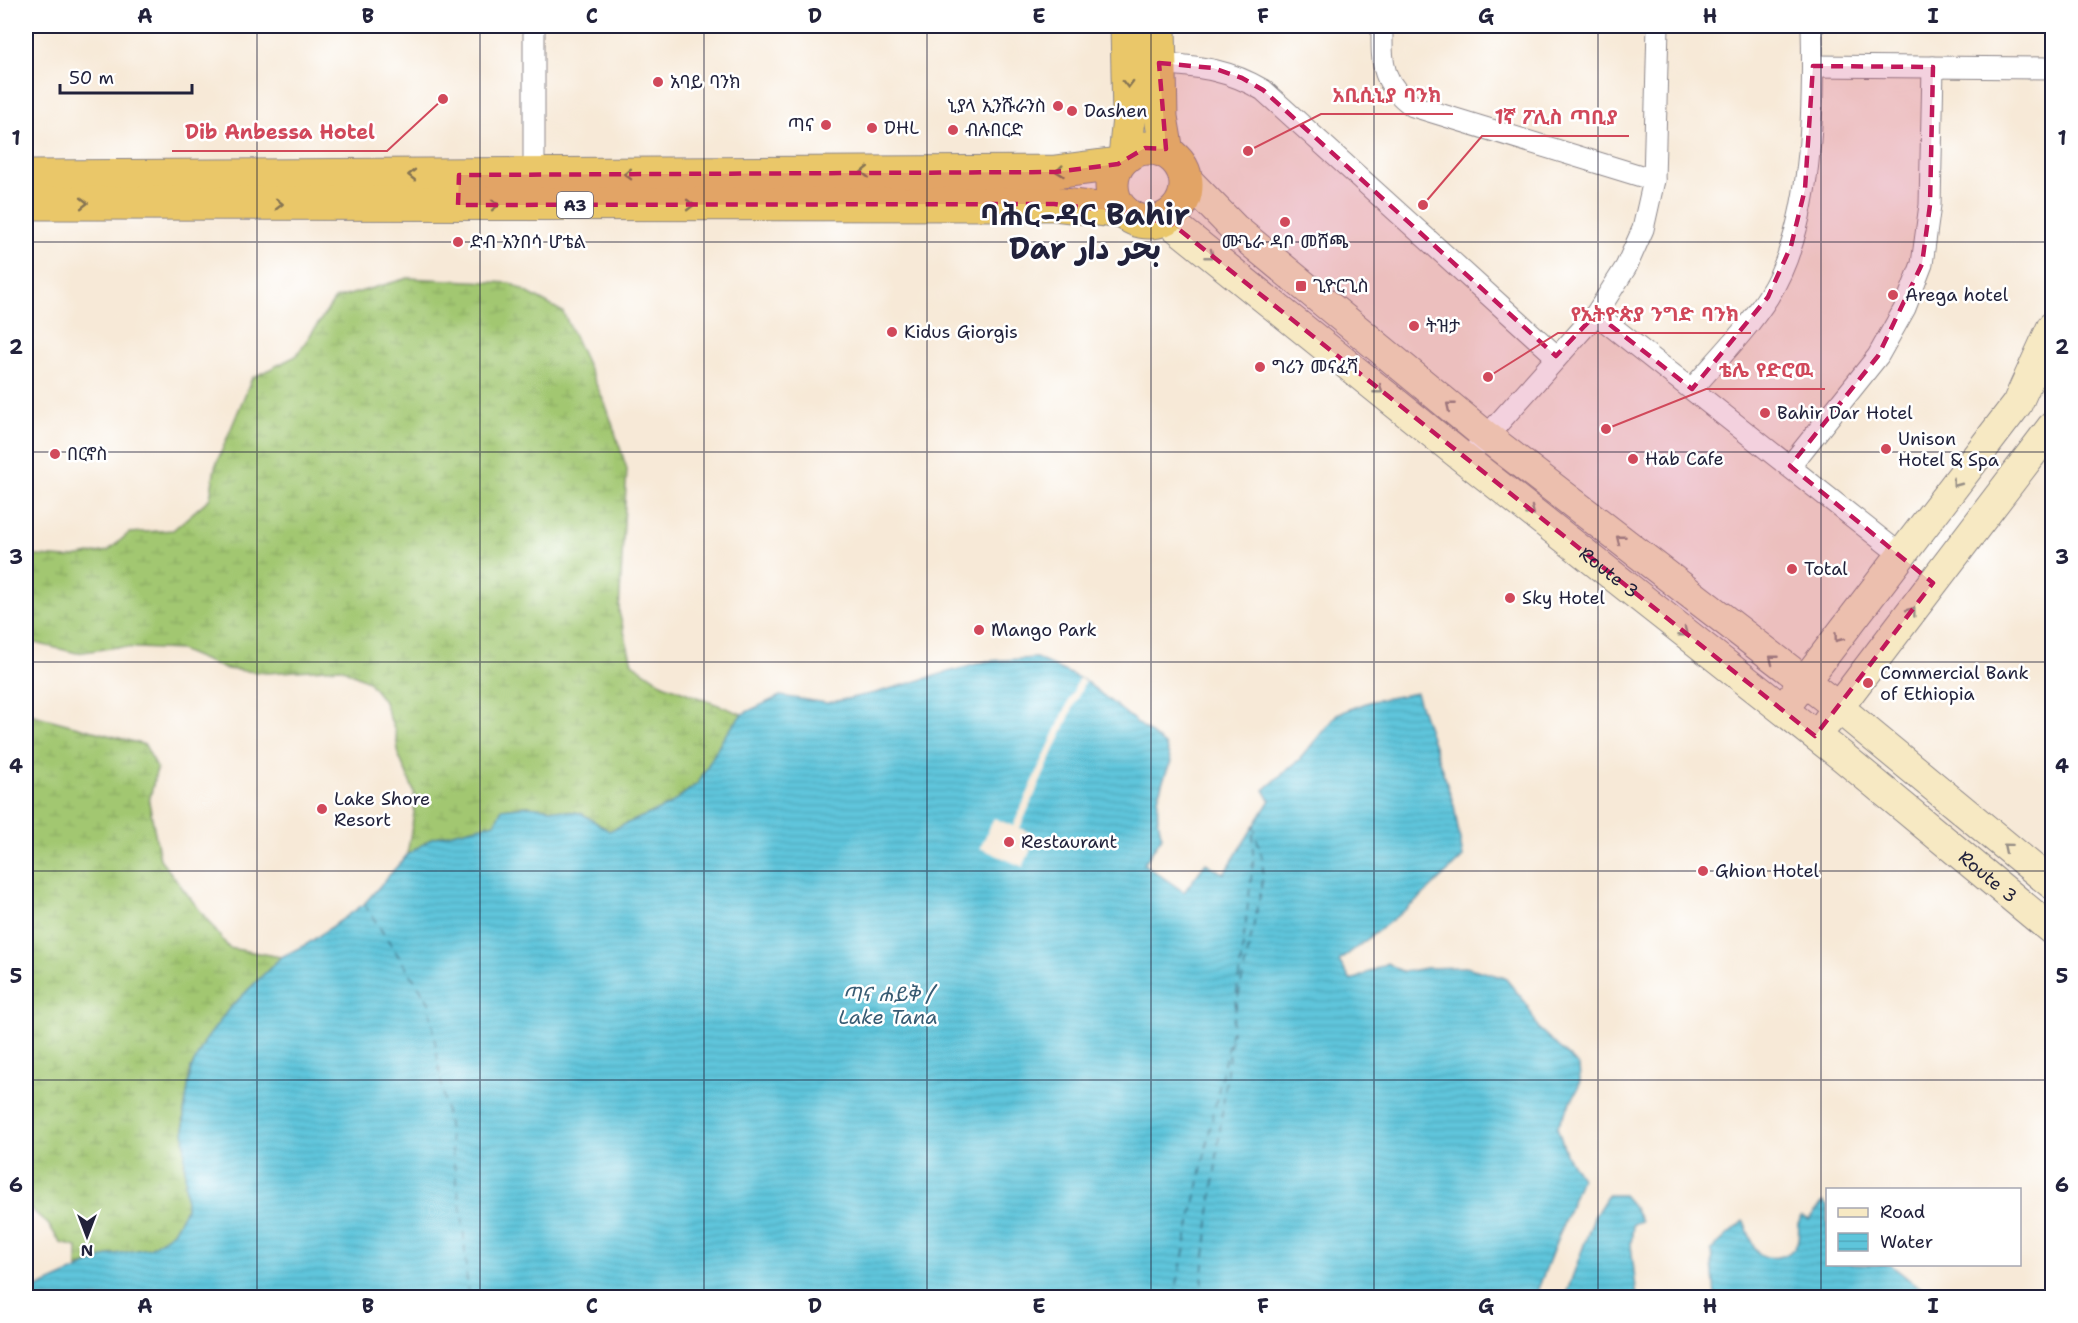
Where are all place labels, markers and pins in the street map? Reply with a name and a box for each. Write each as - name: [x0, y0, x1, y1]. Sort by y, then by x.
- place label: አባይ ባንክ: [670, 70, 741, 94]
- marker: አባይ ባንክ: [651, 75, 665, 89]
- callout: አቢሲኒያ ባንክ: [1321, 76, 1453, 114]
- place label: ኒያላ ኢንሹራንስ: [947, 94, 1046, 118]
- callout: 1ኛ ፖሊስ ጣቢያ: [1482, 98, 1629, 136]
- marker: ኒያላ ኢንሹራንስ: [1051, 99, 1065, 113]
- place label: Dashen: [1084, 99, 1147, 123]
- marker: Dashen: [1065, 104, 1079, 118]
- callout: Dib Anbessa Hotel: [172, 113, 387, 151]
- place label: ጣና: [788, 113, 814, 137]
- place label: DHL: [884, 116, 919, 140]
- marker: ጣና: [819, 118, 833, 132]
- place label: ብሉበርድ: [965, 118, 1023, 142]
- marker: DHL: [865, 121, 879, 135]
- marker: ብሉበርድ: [946, 123, 960, 137]
- marker: ሙጌራ ዳቦ መሸጫ: [1278, 215, 1292, 229]
- place label: ድብ አንበሳ ሆቴል: [470, 230, 586, 254]
- place label: ሙጌራ ዳቦ መሸጫ: [1222, 230, 1349, 254]
- marker: ድብ አንበሳ ሆቴል: [451, 235, 465, 249]
- place label: ጊዮርጊስ: [1313, 274, 1369, 298]
- marker: ጊዮርጊስ: [1294, 279, 1308, 293]
- place label: Arega hotel: [1905, 283, 2009, 307]
- marker: Arega hotel: [1886, 288, 1900, 302]
- callout: የኢትዮጵያ ንግድ ባንክ: [1558, 295, 1751, 333]
- place label: ትዝታ: [1426, 314, 1460, 338]
- marker: ትዝታ: [1407, 319, 1421, 333]
- place label: Kidus Giorgis: [904, 320, 1018, 344]
- marker: Kidus Giorgis: [885, 325, 899, 339]
- callout: ቴሌ የድሮዉ: [1706, 351, 1825, 389]
- place label: ግሪን መናፈሻ: [1272, 355, 1358, 379]
- marker: ግሪን መናፈሻ: [1253, 360, 1267, 374]
- place label: Bahir Dar Hotel: [1777, 401, 1913, 425]
- marker: Bahir Dar Hotel: [1758, 406, 1772, 420]
- place label: Unison Hotel & Spa: [1898, 427, 1999, 472]
- place label: በርኖስ: [67, 442, 107, 466]
- marker: Unison Hotel & Spa: [1879, 442, 1893, 456]
- marker: በርኖስ: [48, 447, 62, 461]
- place label: Hab Cafe: [1645, 447, 1724, 471]
- marker: Hab Cafe: [1626, 452, 1640, 466]
- place label: Total: [1804, 557, 1848, 581]
- marker: Total: [1785, 562, 1799, 576]
- place label: Sky Hotel: [1522, 586, 1606, 610]
- marker: Sky Hotel: [1503, 591, 1517, 605]
- place label: Mango Park: [991, 618, 1097, 642]
- marker: Mango Park: [972, 623, 986, 637]
- place label: Commercial Bank of Ethiopia: [1880, 661, 2029, 706]
- marker: Commercial Bank of Ethiopia: [1861, 676, 1875, 690]
- place label: Lake Shore Resort: [334, 787, 430, 832]
- marker: Lake Shore Resort: [315, 802, 329, 816]
- place label: Restaurant: [1021, 830, 1117, 854]
- marker: Restaurant: [1002, 835, 1016, 849]
- place label: Ghion Hotel: [1715, 859, 1820, 883]
- marker: Ghion Hotel: [1696, 864, 1710, 878]

